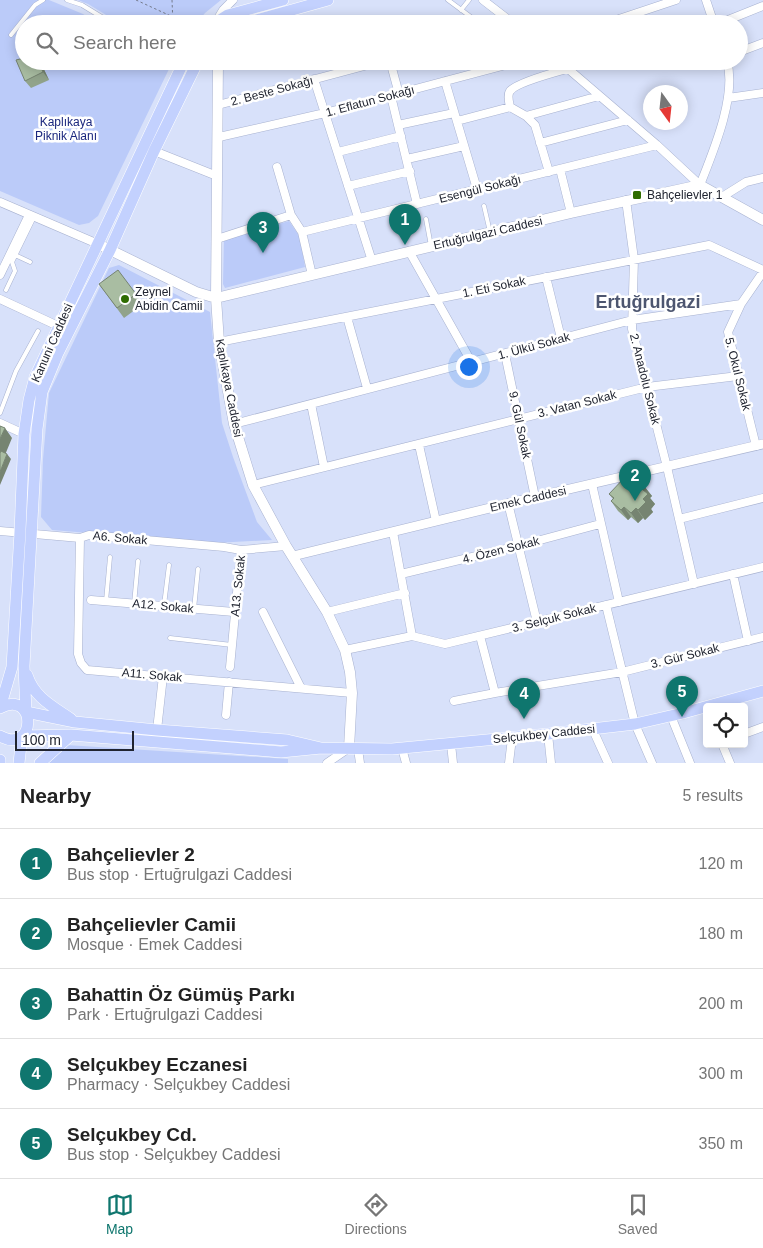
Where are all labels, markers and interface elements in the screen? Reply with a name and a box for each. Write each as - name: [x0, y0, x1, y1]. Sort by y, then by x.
- search box: [15, 15, 748, 70]
- icon: search: [33, 29, 61, 57]
- text: Search here: [73, 32, 177, 53]
- street label: 2. Beste Sokağı: [229, 73, 315, 109]
- street label: 1. Eflatun Sokağı: [324, 82, 416, 120]
- north arrow: [643, 85, 688, 130]
- park label: Kaplıkaya Piknik Alanı: [35, 115, 97, 143]
- street label: Esengül Sokağı: [438, 172, 522, 206]
- place label: Bahçelievler 1: [647, 188, 723, 202]
- marker: Bahçelievler 1: [631, 189, 643, 201]
- pin: 1: [389, 204, 421, 245]
- pin: 3: [247, 212, 279, 253]
- street label: Ertuğrulgazi Caddesi: [432, 214, 544, 252]
- street label: 1. Eti Sokak: [461, 273, 528, 301]
- place label: Zeynel Abidin Camii: [135, 285, 202, 313]
- district label: Ertuğrulgazi: [595, 292, 701, 312]
- marker: Zeynel Abidin Camii: [119, 293, 131, 305]
- street label: Kanuni Caddesi: [28, 301, 76, 385]
- street label: 1. Ülkü Sokak: [496, 329, 573, 362]
- street label: 2. Anadolu Sokak: [627, 332, 663, 427]
- street label: 5. Okul Sokak: [722, 336, 754, 413]
- street label: Kaplıkaya Caddesi: [213, 338, 245, 438]
- your location: [456, 354, 482, 380]
- street label: 3. Vatan Sokak: [536, 387, 619, 421]
- street label: 9. Gül Sokak: [506, 390, 534, 461]
- pin: 2: [619, 460, 651, 501]
- street label: Emek Caddesi: [488, 483, 568, 515]
- street label: A6. Sokak: [92, 529, 149, 547]
- street label: 4. Özen Sokak: [461, 533, 542, 566]
- street label: A13. Sokak: [228, 554, 248, 617]
- street label: A12. Sokak: [132, 596, 195, 616]
- street label: 3. Selçuk Sokak: [511, 601, 598, 635]
- street label: 3. Gür Sokak: [649, 640, 722, 671]
- street label: A11. Sokak: [121, 665, 184, 685]
- pin: 5: [666, 676, 698, 717]
- pin: 4: [508, 678, 540, 719]
- map controls: [703, 703, 748, 748]
- button: locate: [703, 703, 748, 748]
- street label: Selçukbey Caddesi: [492, 722, 596, 746]
- scale bar: [15, 728, 134, 751]
- text: 100 m: [22, 732, 61, 748]
- text: Nearby: [20, 784, 91, 807]
- text: 5 results: [683, 787, 743, 804]
- text: Bahçelievler 2: [67, 844, 195, 865]
- text: 1: [32, 855, 40, 872]
- text: 120 m: [699, 855, 743, 872]
- text: Bus stop · Ertuğrulgazi Caddesi: [67, 866, 292, 883]
- text: Bahçelievler Camii: [67, 914, 236, 935]
- text: 2: [32, 925, 40, 942]
- text: 180 m: [699, 925, 743, 942]
- text: Mosque · Emek Caddesi: [67, 936, 242, 953]
- text: Bahattin Öz Gümüş Parkı: [67, 984, 295, 1005]
- text: 3: [32, 995, 40, 1012]
- text: 200 m: [699, 995, 743, 1012]
- text: Park · Ertuğrulgazi Caddesi: [67, 1006, 263, 1023]
- text: Selçukbey Eczanesi: [67, 1054, 248, 1075]
- text: 4: [32, 1065, 40, 1082]
- text: 300 m: [699, 1065, 743, 1082]
- text: Pharmacy · Selçukbey Caddesi: [67, 1076, 290, 1093]
- text: Selçukbey Cd.: [67, 1124, 197, 1145]
- text: 5: [32, 1135, 40, 1152]
- text: 350 m: [699, 1135, 743, 1152]
- text: Bus stop · Selçukbey Caddesi: [67, 1146, 280, 1163]
- tab: Map: [106, 1191, 134, 1237]
- tab: Directions: [345, 1191, 407, 1237]
- tab: Saved: [618, 1191, 657, 1237]

